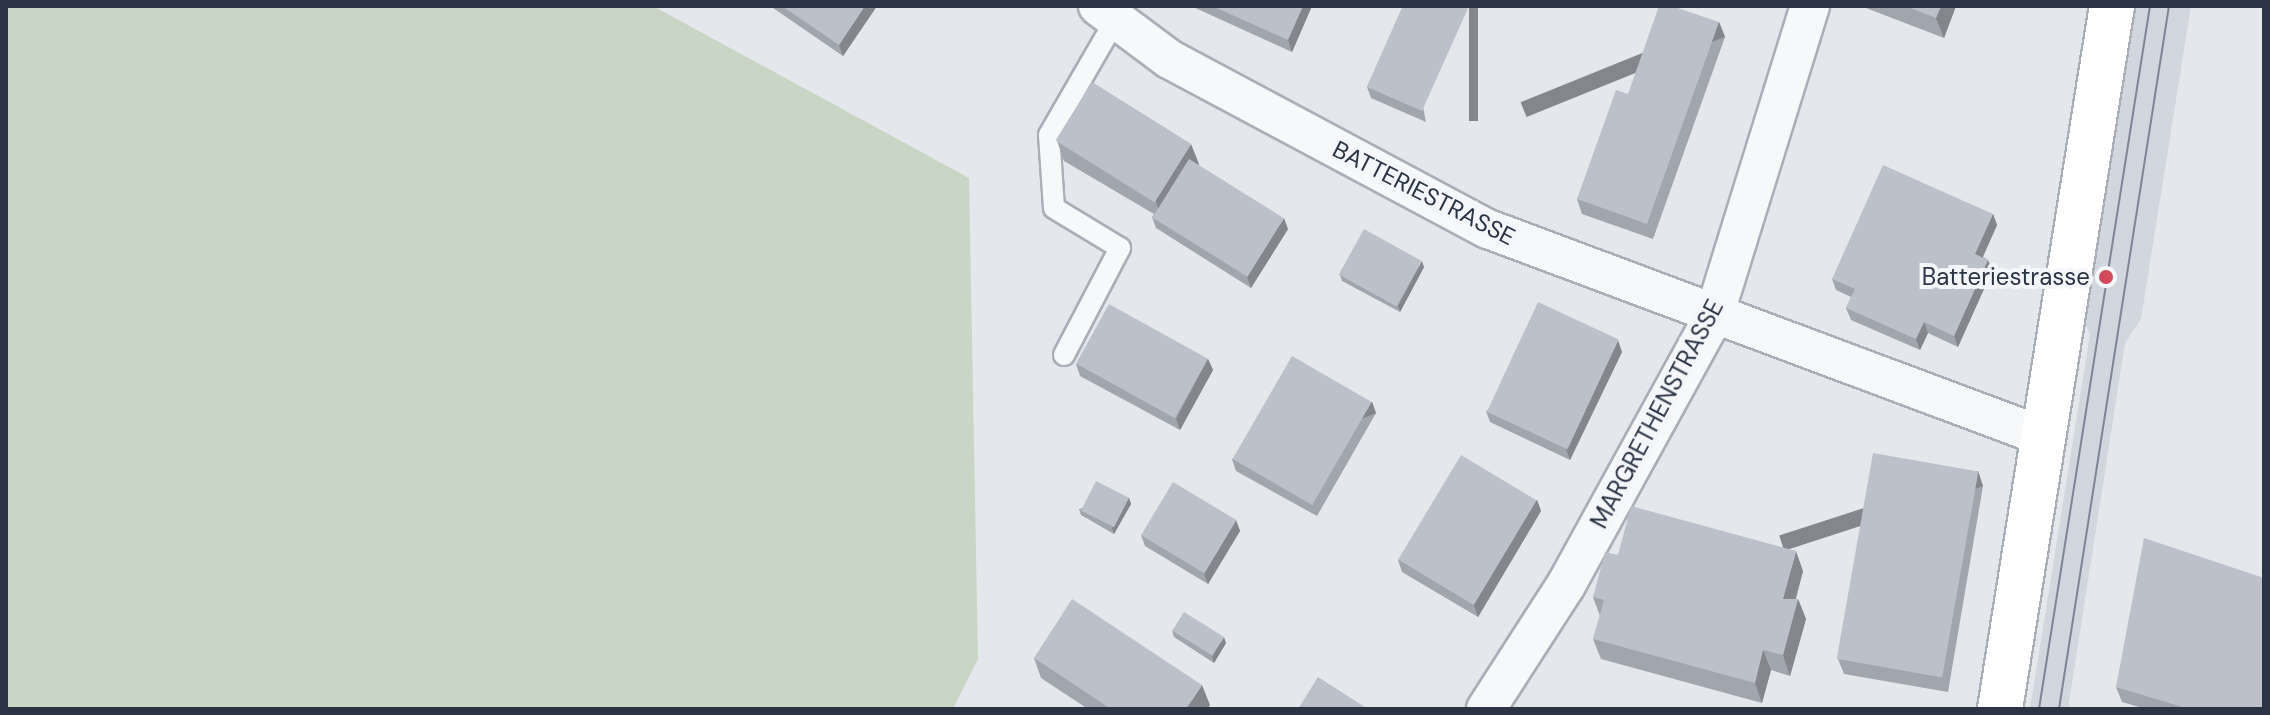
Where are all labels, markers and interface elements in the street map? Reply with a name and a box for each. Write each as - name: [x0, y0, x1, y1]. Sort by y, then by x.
- street label: BATTERIESTRASSE: [1328, 135, 1520, 251]
- place label: Batteriestrasse: [1922, 263, 2090, 291]
- marker: Batteriestrasse: [2097, 268, 2115, 286]
- street label: MARGRETHENSTRASSE: [1584, 295, 1730, 533]

